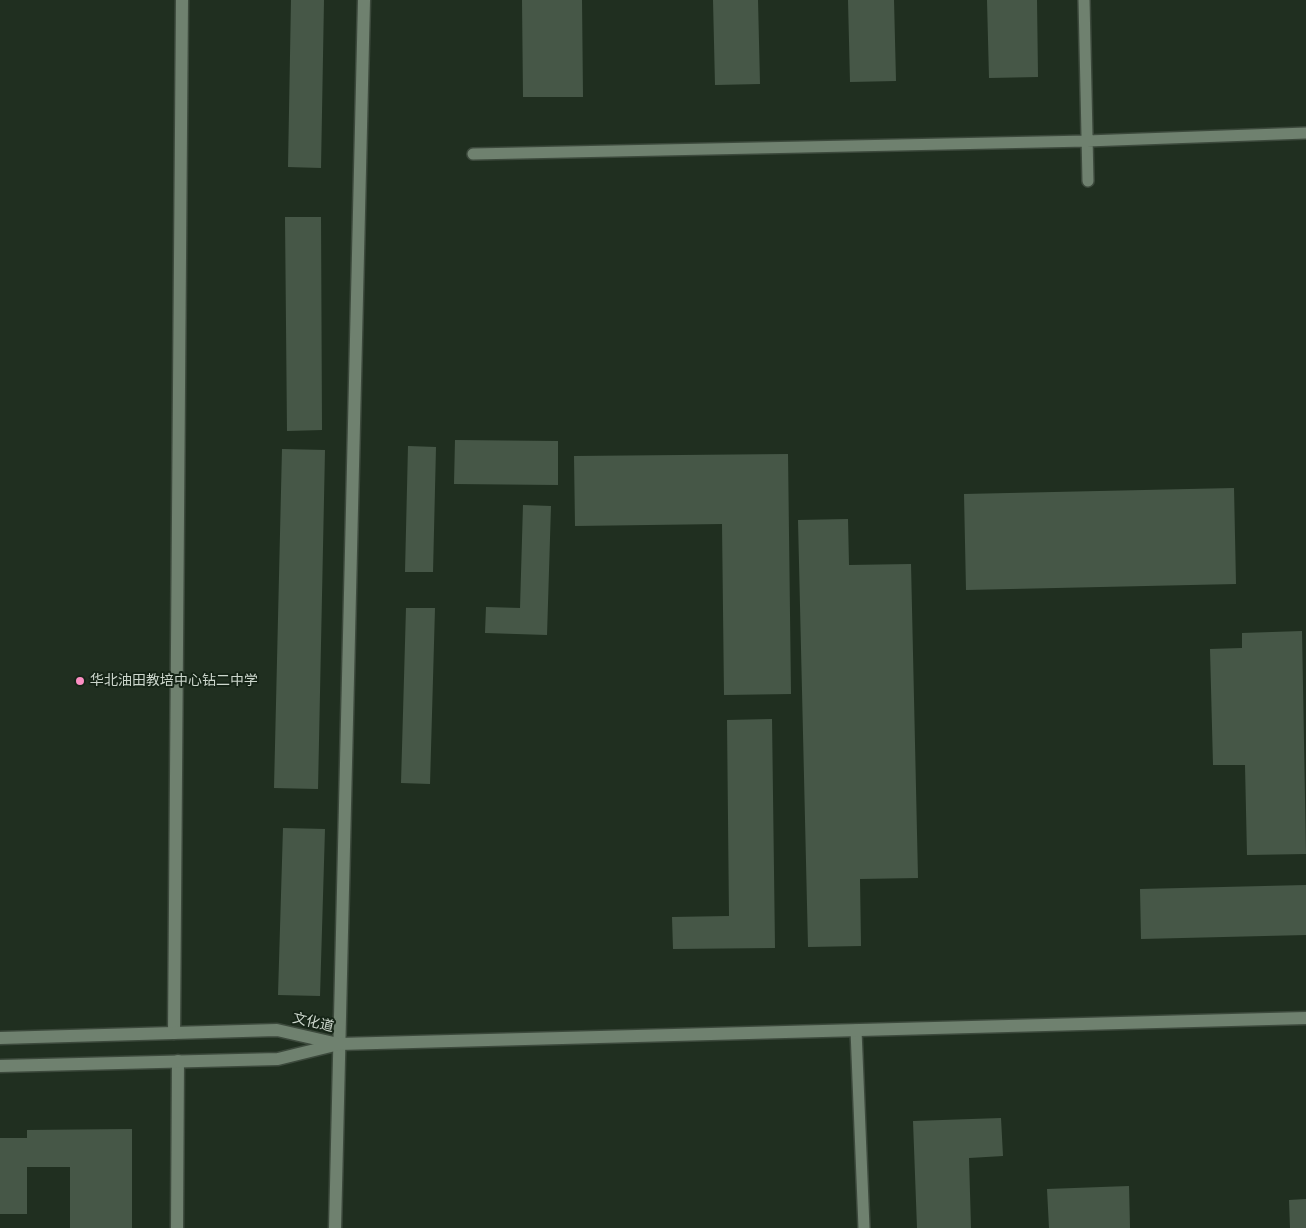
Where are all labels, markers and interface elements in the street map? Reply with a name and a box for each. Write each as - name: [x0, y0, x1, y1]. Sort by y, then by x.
- place label: 华北油田教培中心钻二中学: [90, 673, 258, 689]
- marker: 华北油田教培中心钻二中学: [74, 675, 86, 687]
- street label: 文化道: [291, 1010, 335, 1036]

